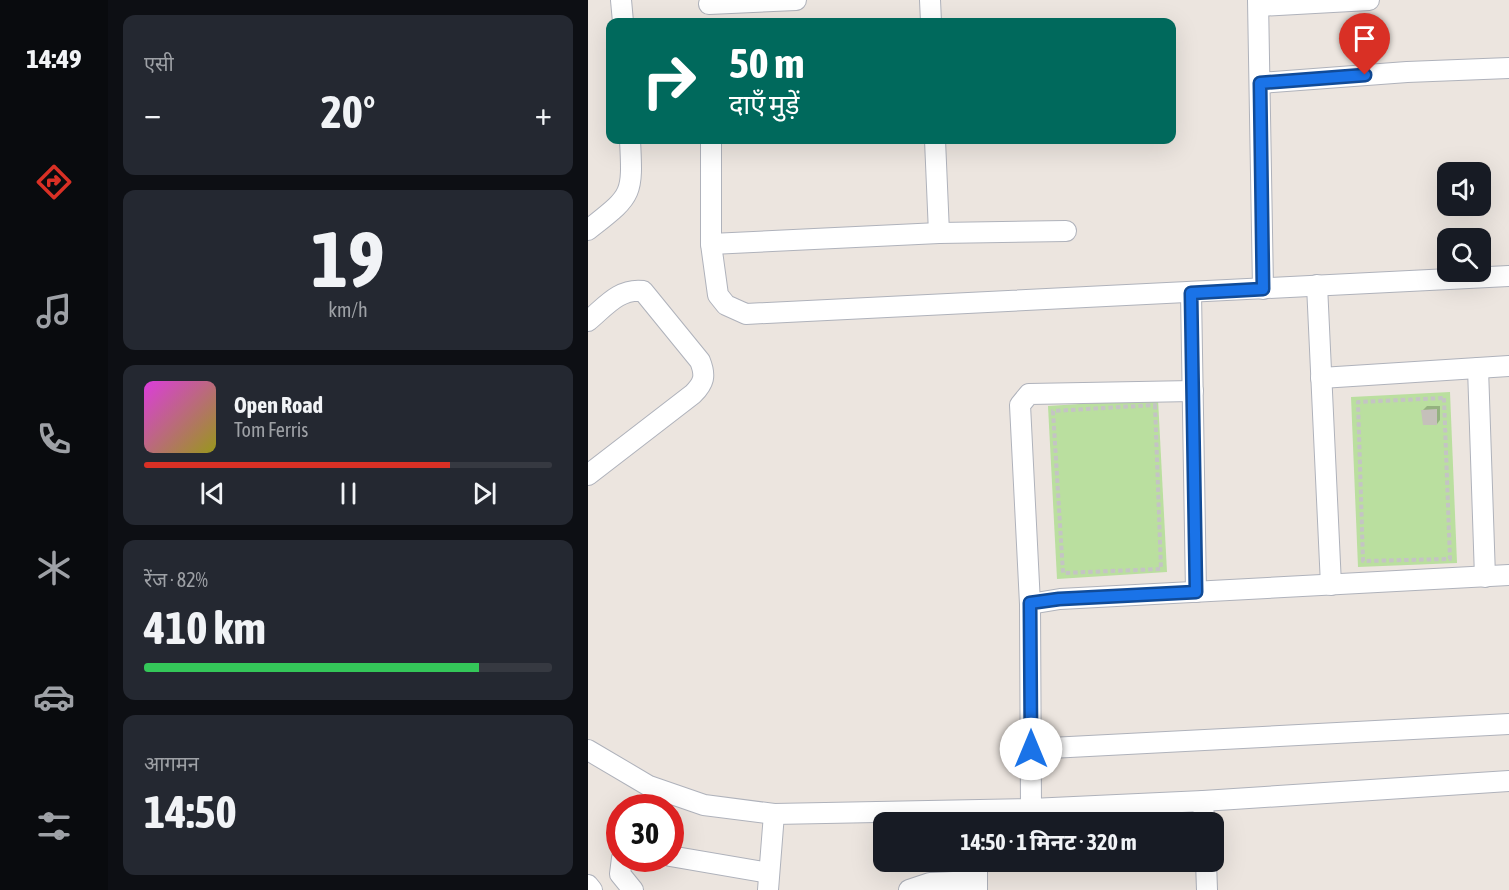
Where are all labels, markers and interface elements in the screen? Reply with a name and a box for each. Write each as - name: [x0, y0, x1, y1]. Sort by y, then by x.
- pin: [1339, 13, 1390, 75]
- icon: arrive: [1348, 22, 1381, 55]
- text: 50 m: [729, 39, 804, 87]
- icon: right: [630, 42, 708, 120]
- text: 14:49: [26, 43, 82, 74]
- text: एसी: [144, 52, 174, 75]
- text: 20°: [321, 86, 375, 138]
- text: दाएँ मुड़ें: [729, 89, 800, 120]
- text: −: [144, 94, 161, 132]
- text: +: [535, 94, 552, 132]
- icon: directions: [33, 161, 75, 203]
- map controls: [1437, 162, 1491, 282]
- button: sound: [1437, 162, 1491, 216]
- text: 19: [311, 214, 385, 304]
- button: search: [1437, 228, 1491, 282]
- icon: music: [33, 290, 75, 332]
- text: km/h: [328, 298, 368, 321]
- text: Open Road: [234, 392, 323, 418]
- icon: phone: [33, 418, 75, 460]
- text: Tom Ferris: [234, 418, 308, 441]
- icon: previous: [196, 477, 229, 510]
- icon: pause: [332, 477, 365, 510]
- icon: next: [468, 477, 501, 510]
- icon: climate: [33, 547, 75, 589]
- text: रेंज · 82%: [144, 568, 208, 591]
- text: 410 km: [144, 602, 266, 654]
- icon: car: [33, 676, 75, 718]
- position arrow: [999, 717, 1063, 781]
- text: आगमन: [144, 752, 199, 775]
- text: 14:50: [144, 786, 237, 838]
- speed limit sign: 30: [606, 794, 684, 872]
- icon: filters: [33, 805, 75, 847]
- text: 14:50 · 1 मिनट · 320 m: [960, 829, 1137, 855]

